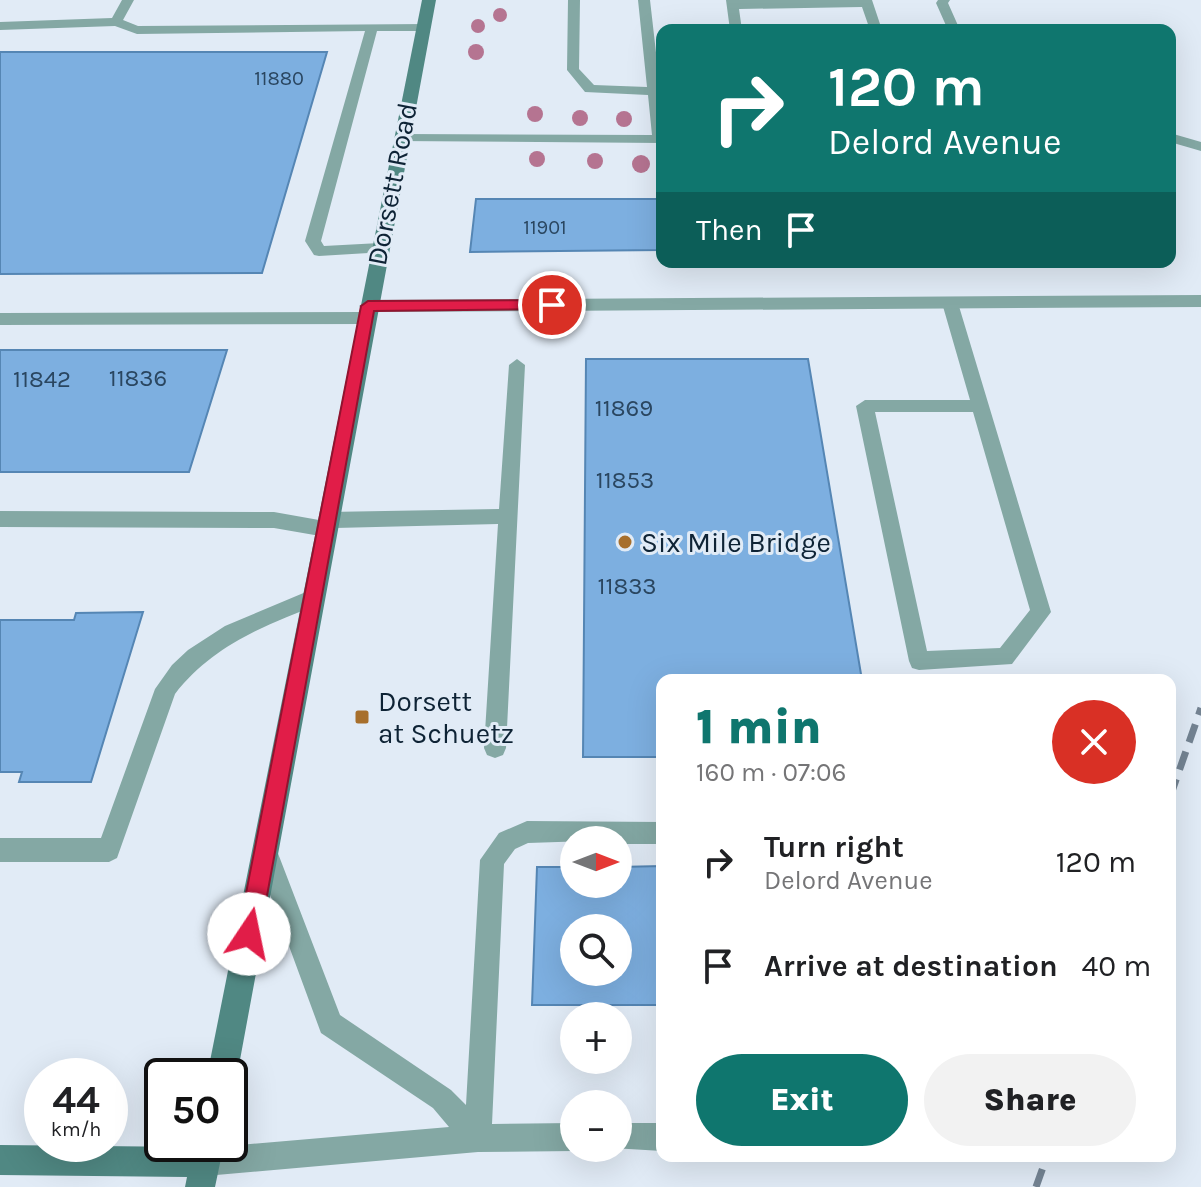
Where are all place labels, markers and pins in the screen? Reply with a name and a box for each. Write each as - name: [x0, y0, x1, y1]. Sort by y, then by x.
- pin: [518, 271, 586, 339]
- place label: Six Mile Bridge: [641, 526, 831, 559]
- marker: Six Mile Bridge: [616, 533, 634, 551]
- place label: Dorsett at Schuetz: [378, 685, 514, 750]
- marker: Dorsett at Schuetz: [353, 708, 371, 726]

